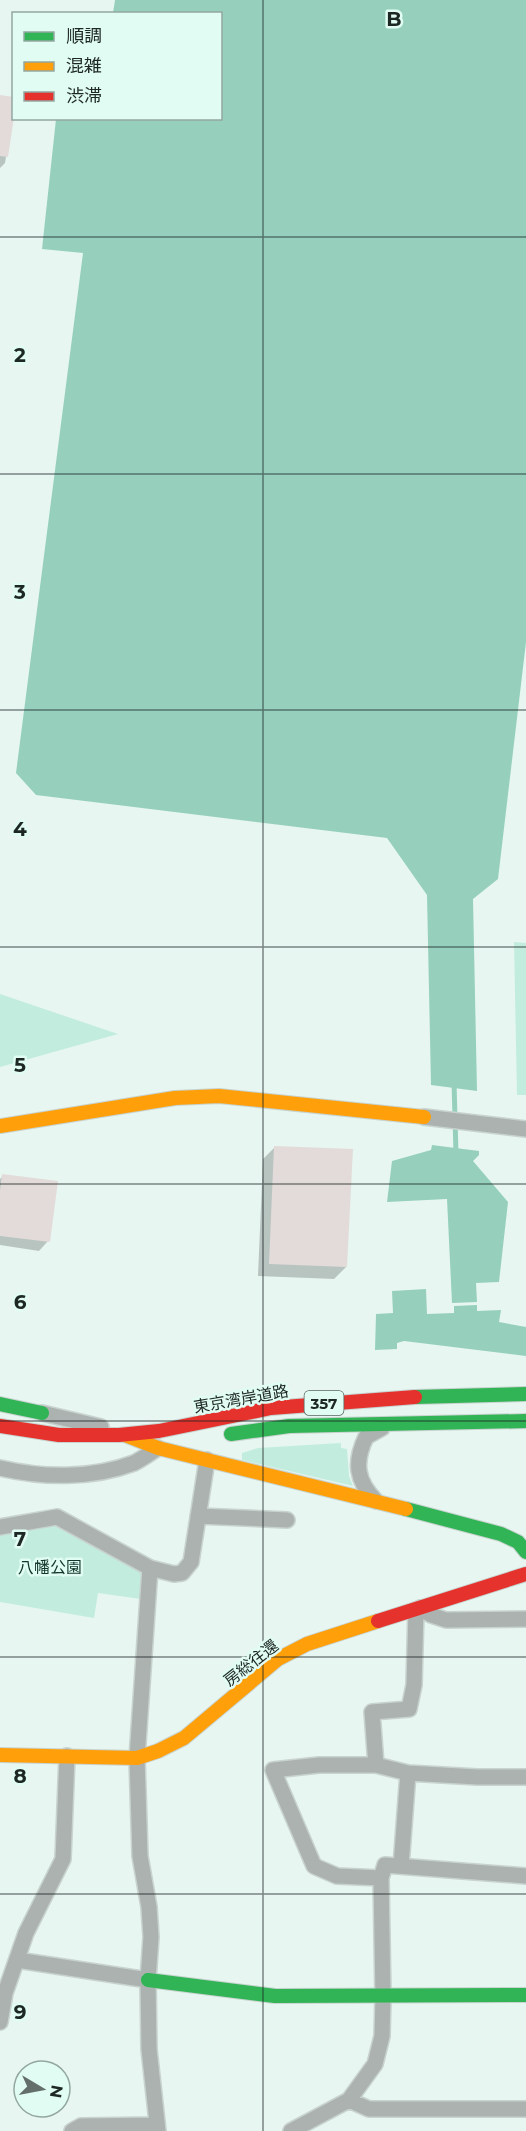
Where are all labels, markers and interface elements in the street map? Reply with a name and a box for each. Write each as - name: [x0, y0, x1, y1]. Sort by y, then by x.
- text: B: [386, 7, 402, 31]
- legend: [12, 12, 222, 120]
- text: 順調: [66, 25, 102, 47]
- text: 混雑: [66, 55, 102, 77]
- text: 渋滞: [66, 85, 102, 107]
- text: 2: [14, 343, 26, 367]
- text: 3: [13, 580, 26, 604]
- text: 4: [13, 817, 27, 841]
- text: 5: [14, 1053, 26, 1077]
- text: 6: [14, 1290, 27, 1314]
- street label: 東京湾岸道路: [192, 1381, 290, 1417]
- road number: 357: [304, 1391, 344, 1415]
- text: 7: [14, 1527, 26, 1551]
- park label: 八幡公園: [18, 1558, 82, 1577]
- street label: 房総往還: [220, 1636, 282, 1690]
- text: 8: [13, 1764, 27, 1788]
- text: 9: [14, 2000, 26, 2024]
- north arrow: [12, 2059, 72, 2119]
- text: N: [46, 2083, 67, 2100]

